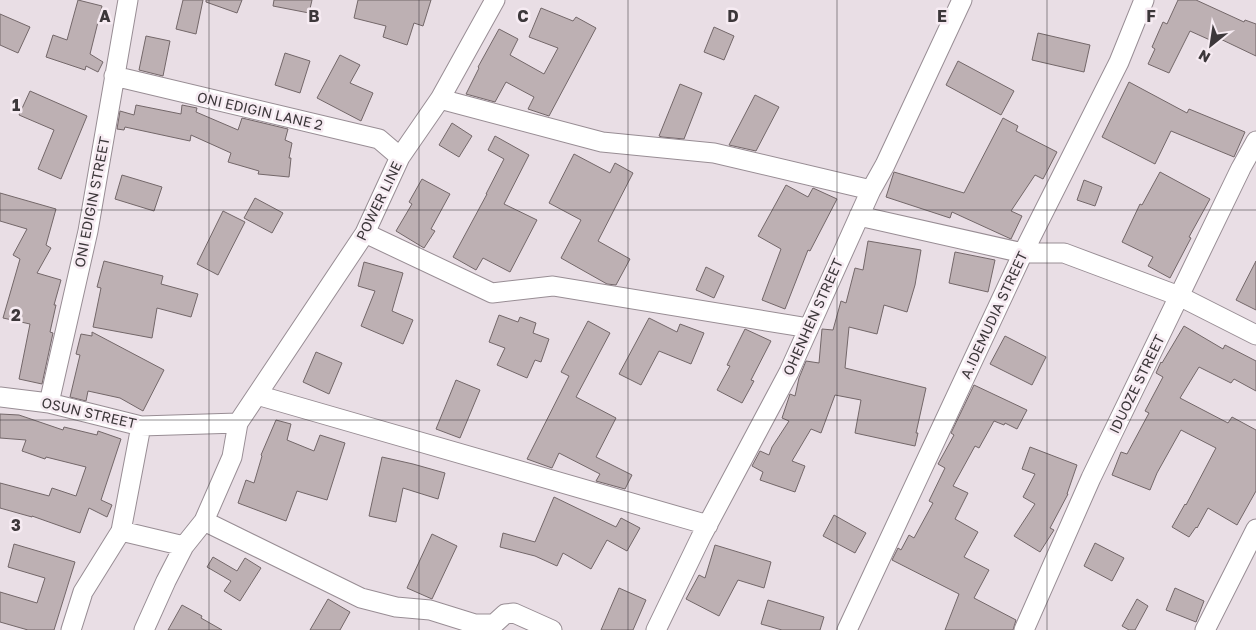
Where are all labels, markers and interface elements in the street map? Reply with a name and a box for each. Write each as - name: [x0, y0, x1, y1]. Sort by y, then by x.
- text: A: [99, 6, 111, 26]
- text: B: [308, 6, 320, 26]
- text: C: [517, 6, 529, 26]
- text: D: [727, 6, 739, 26]
- text: E: [937, 6, 947, 26]
- text: F: [1146, 6, 1156, 26]
- north arrow: [1186, 20, 1236, 70]
- text: N: [1195, 47, 1213, 67]
- street label: ONI EDIGIN LANE 2: [196, 88, 325, 133]
- text: 1: [12, 95, 20, 115]
- street label: ONI EDIGIN STREET: [70, 135, 113, 269]
- street label: POWER LINE: [352, 158, 405, 243]
- street label: A.IDEMUDIA STREET: [957, 248, 1031, 381]
- street label: OHENHEN STREET: [779, 255, 846, 378]
- text: 2: [11, 305, 21, 325]
- street label: IDUOZE STREET: [1105, 331, 1168, 436]
- street label: OSUN STREET: [40, 393, 138, 432]
- text: 3: [11, 515, 21, 535]

